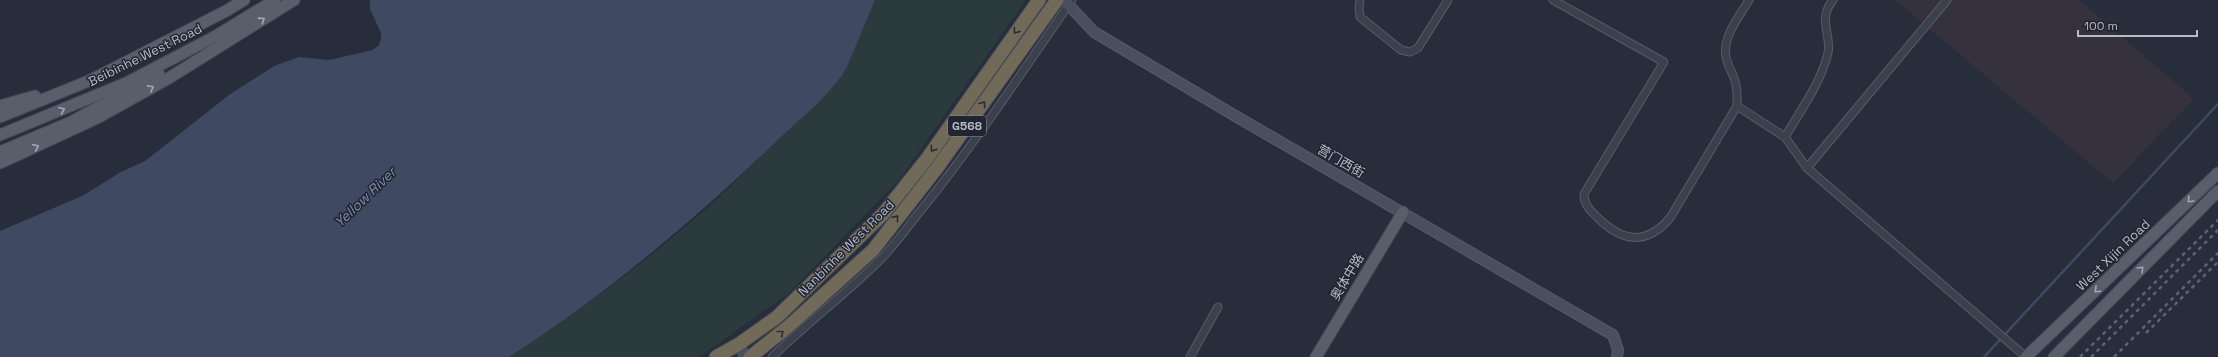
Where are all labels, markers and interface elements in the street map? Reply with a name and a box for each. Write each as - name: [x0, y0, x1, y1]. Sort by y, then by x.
- scale bar: [2078, 12, 2197, 38]
- one-way arrow: [258, 17, 265, 25]
- text: 100 m: [2084, 18, 2118, 34]
- street label: Beibinhe West Road: [85, 20, 205, 90]
- one-way arrow: [1014, 27, 1021, 34]
- one-way arrow: [147, 85, 155, 93]
- one-way arrow: [978, 101, 985, 108]
- one-way arrow: [58, 106, 65, 114]
- road number: G568: [948, 116, 986, 136]
- street label: 营门西街: [1314, 141, 1368, 181]
- one-way arrow: [31, 144, 39, 152]
- one-way arrow: [930, 145, 938, 152]
- water label: Yellow River: [330, 162, 401, 231]
- one-way arrow: [2187, 195, 2195, 203]
- street label: Nanbinhe West Road: [794, 196, 898, 300]
- one-way arrow: [891, 216, 898, 223]
- street label: West Xijin Road: [2073, 216, 2153, 294]
- street label: 奥体中路: [1326, 250, 1368, 304]
- one-way arrow: [2136, 266, 2144, 274]
- one-way arrow: [2094, 285, 2102, 293]
- one-way arrow: [776, 330, 783, 337]

